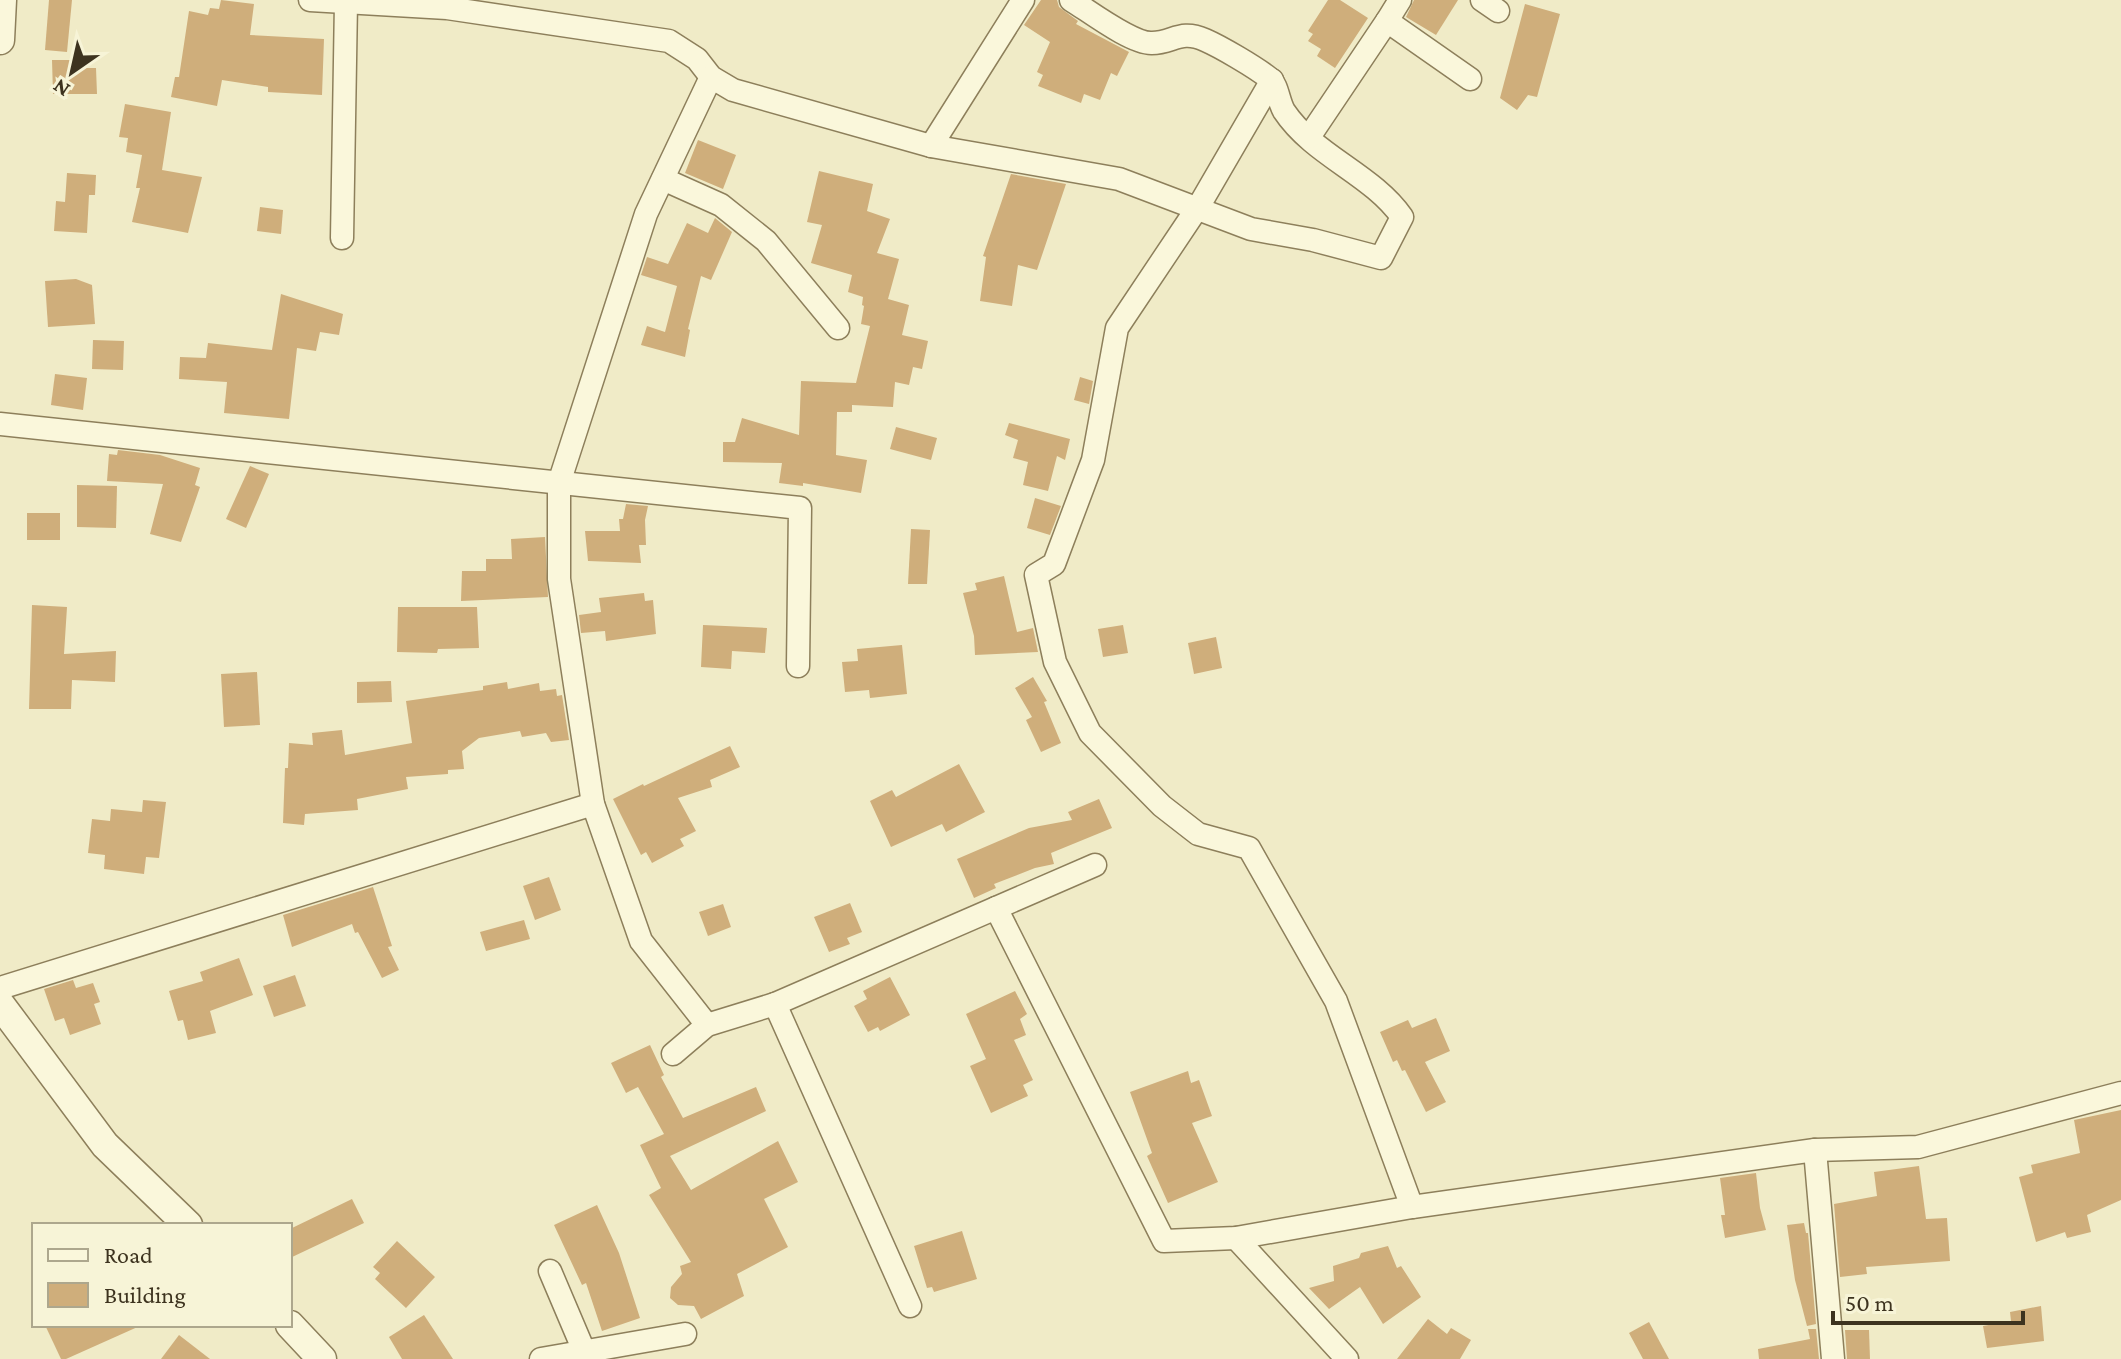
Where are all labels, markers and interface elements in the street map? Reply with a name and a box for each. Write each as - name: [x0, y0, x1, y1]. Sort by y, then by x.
- north arrow: [32, 32, 112, 112]
- text: N: [48, 74, 74, 103]
- legend: [32, 1223, 292, 1327]
- text: Road: [104, 1241, 153, 1268]
- scale bar: [1833, 1275, 2023, 1325]
- text: Building: [104, 1281, 186, 1308]
- text: 50 m: [1845, 1289, 1894, 1316]

